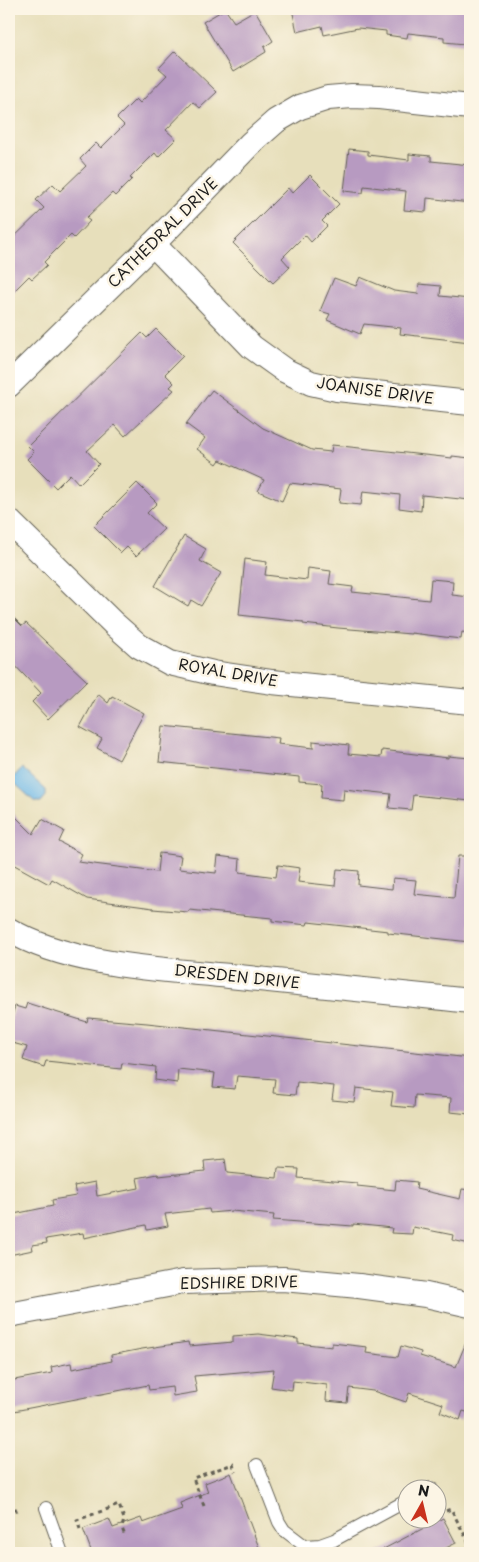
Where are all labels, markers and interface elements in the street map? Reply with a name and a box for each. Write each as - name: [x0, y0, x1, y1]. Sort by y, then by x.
- street label: CATHEDRAL DRIVE: [102, 172, 222, 292]
- street label: JOANISE DRIVE: [315, 370, 435, 409]
- street label: ROYAL DRIVE: [177, 651, 280, 692]
- street label: DRESDEN DRIVE: [173, 957, 301, 994]
- street label: EDSHIRE DRIVE: [180, 1269, 298, 1294]
- text: N: [417, 1479, 431, 1502]
- north arrow: [396, 1480, 446, 1530]

